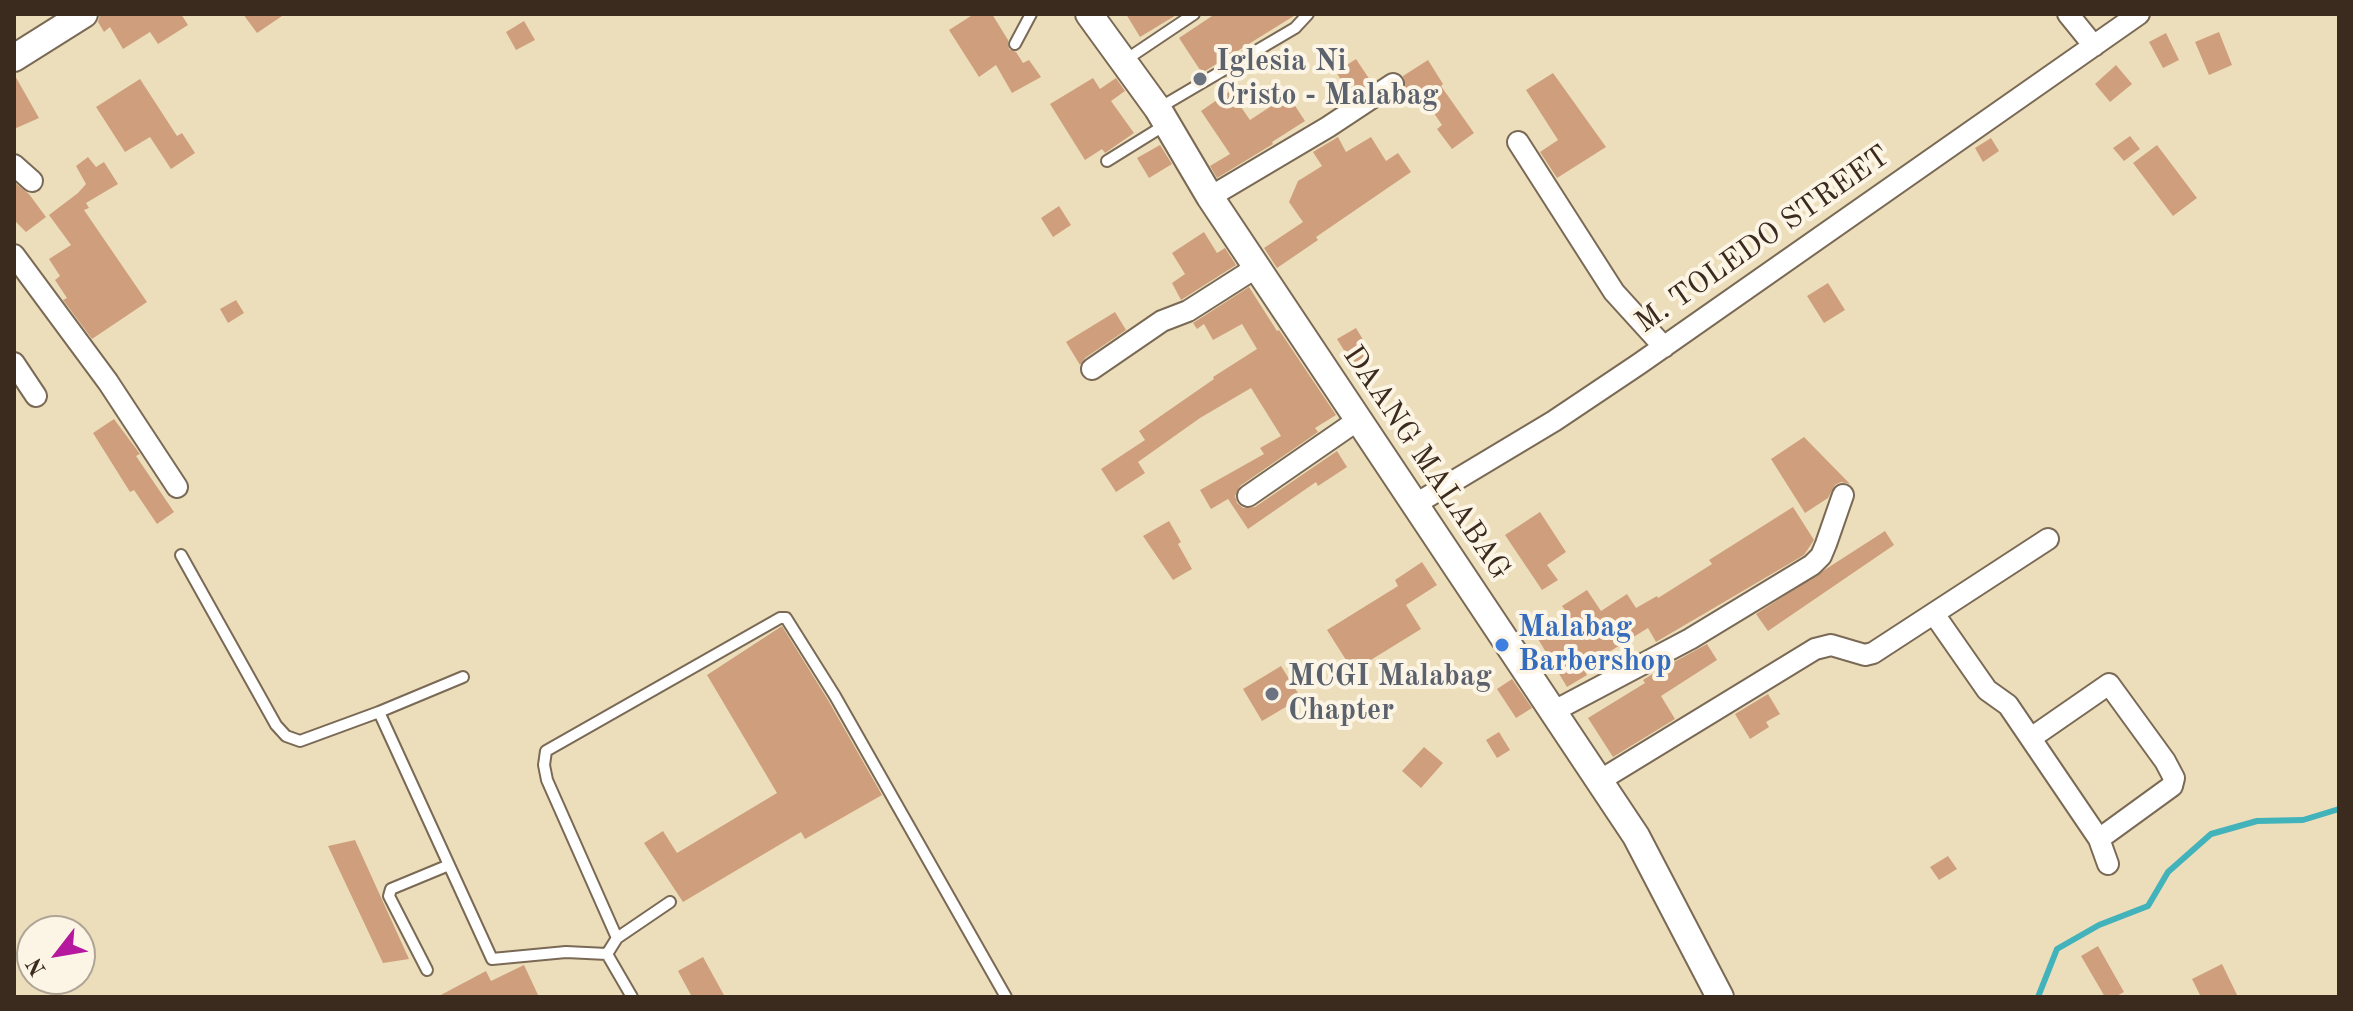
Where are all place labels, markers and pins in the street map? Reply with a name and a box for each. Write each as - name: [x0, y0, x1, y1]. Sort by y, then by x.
- place label: Iglesia Ni Cristo - Malabag: [1216, 44, 1439, 114]
- marker: Iglesia Ni Cristo - Malabag: [1191, 70, 1209, 88]
- place label: Malabag Barbershop: [1518, 610, 1672, 680]
- marker: Malabag Barbershop: [1493, 636, 1511, 654]
- place label: MCGI Malabag Chapter: [1288, 659, 1492, 730]
- marker: MCGI Malabag Chapter: [1263, 685, 1281, 703]

